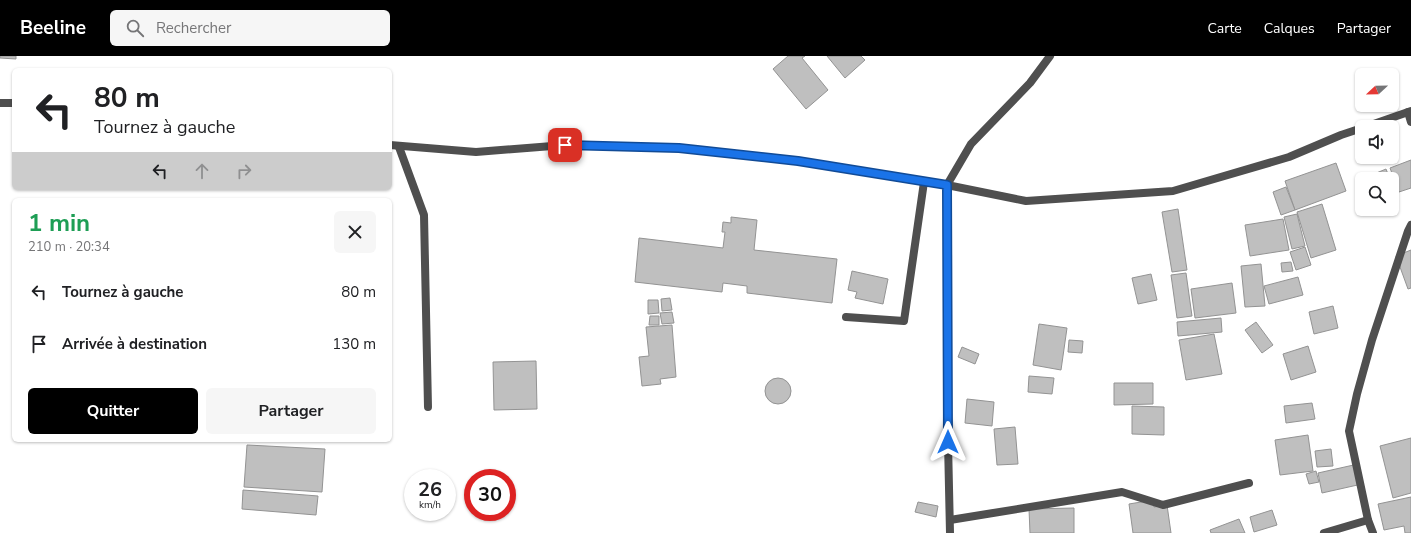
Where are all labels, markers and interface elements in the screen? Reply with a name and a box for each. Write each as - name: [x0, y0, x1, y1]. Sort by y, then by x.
- search box: [110, 10, 390, 46]
- text: Beeline: [20, 15, 86, 41]
- icon: search: [124, 17, 146, 39]
- text: Rechercher: [156, 18, 231, 38]
- text: Carte: [1208, 19, 1242, 38]
- text: Calques: [1264, 19, 1315, 38]
- text: Partager: [1337, 19, 1391, 38]
- north arrow: [1355, 68, 1399, 112]
- map controls: [1355, 68, 1399, 216]
- text: 80 m: [94, 79, 160, 117]
- icon: left: [28, 84, 80, 136]
- text: Tournez à gauche: [94, 115, 235, 139]
- button: sound: [1355, 120, 1399, 164]
- pin: [548, 128, 582, 162]
- icon: arrive: [554, 134, 576, 156]
- icon: left: [149, 160, 171, 182]
- icon: ahead: [191, 160, 213, 182]
- icon: right: [233, 160, 255, 182]
- button: search: [1355, 172, 1399, 216]
- text: 1 min: [28, 207, 90, 239]
- button: close: [334, 211, 376, 253]
- text: 210 m · 20:34: [28, 238, 110, 256]
- icon: left: [28, 281, 50, 303]
- text: Tournez à gauche: [62, 282, 184, 302]
- text: 80 m: [341, 282, 376, 302]
- icon: arrive: [28, 333, 50, 355]
- text: Arrivée à destination: [62, 334, 207, 354]
- text: 130 m: [332, 334, 376, 354]
- button: Quitter: [28, 388, 198, 434]
- button: Partager: [206, 388, 376, 434]
- position arrow: [927, 421, 969, 463]
- speed limit sign: 30: [464, 469, 516, 521]
- text: 26: [418, 476, 442, 503]
- text: km/h: [419, 498, 441, 512]

